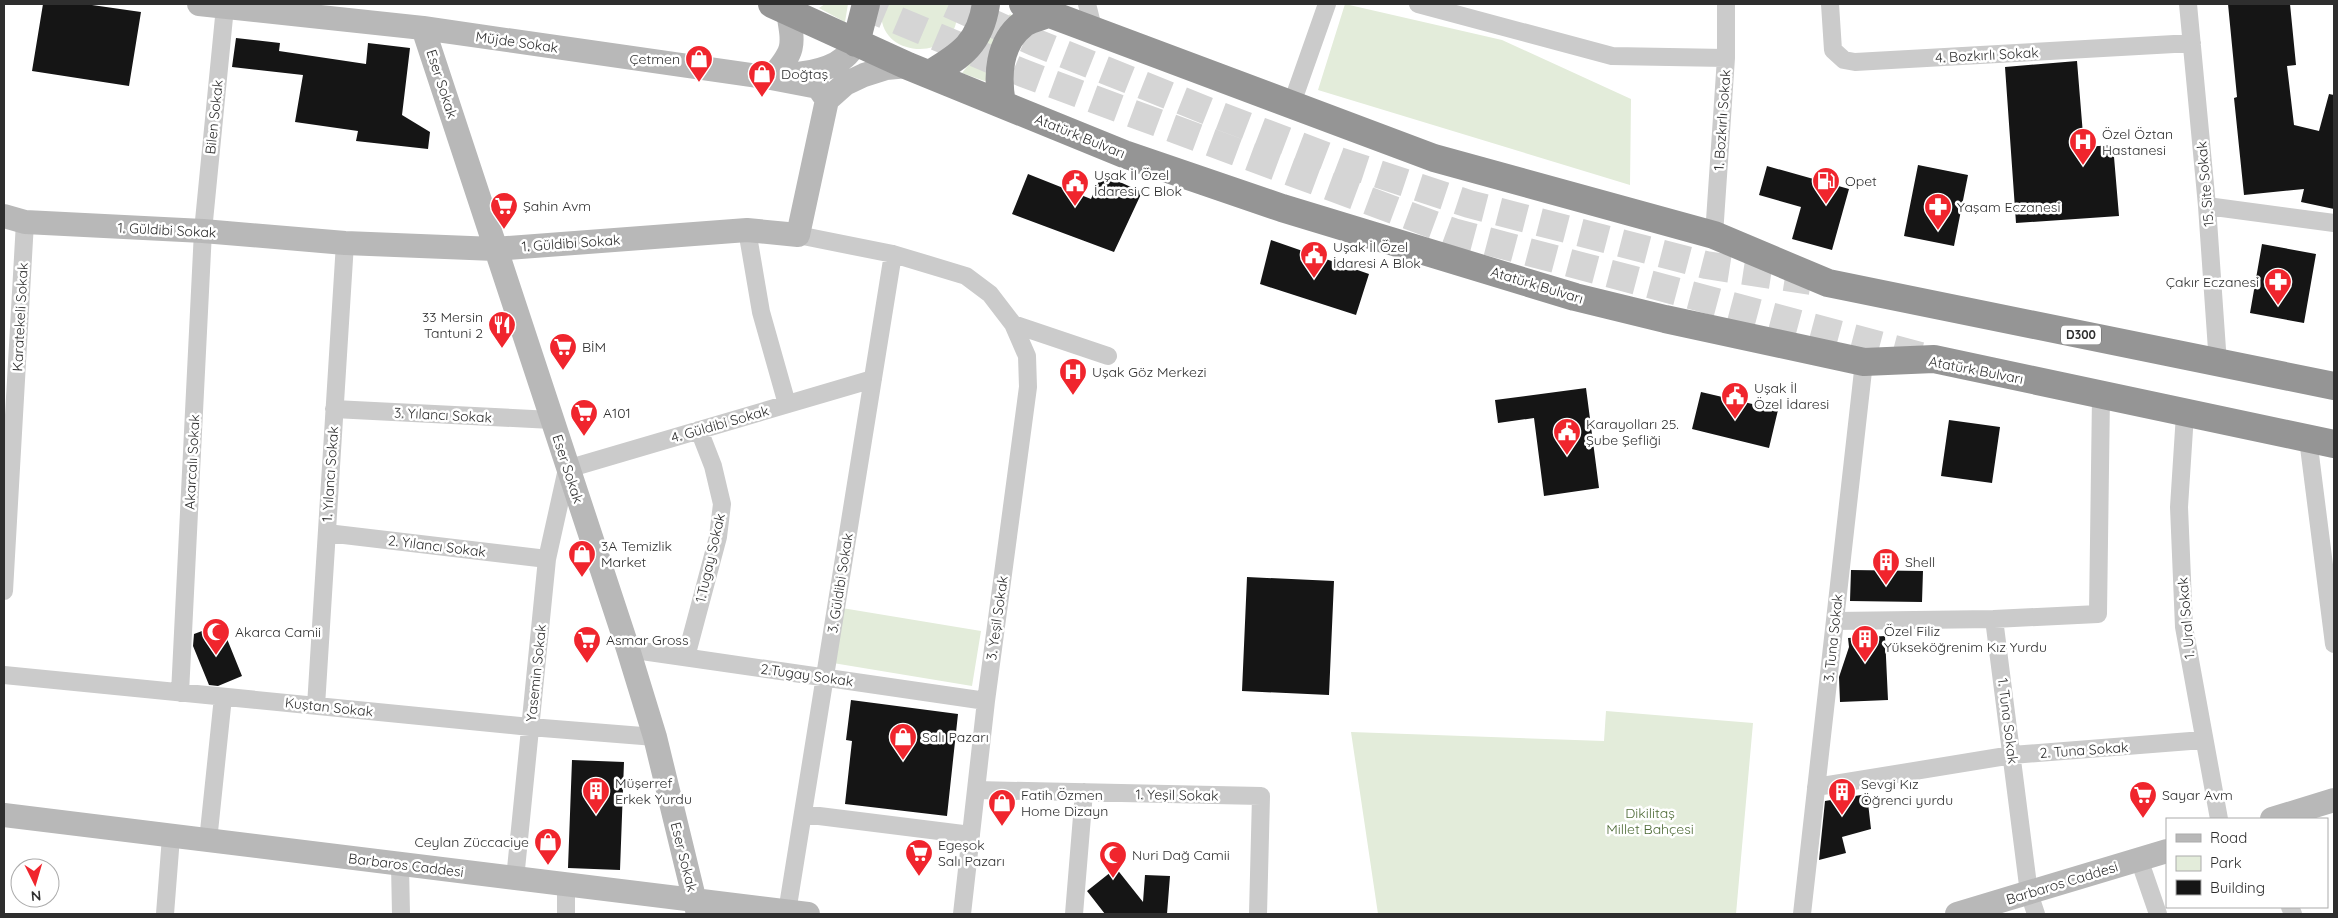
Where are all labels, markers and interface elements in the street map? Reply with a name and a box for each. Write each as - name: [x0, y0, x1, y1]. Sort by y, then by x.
- street label: Müjde Sokak: [475, 27, 559, 57]
- street label: 4. Bozkırlı Sokak: [1935, 43, 2039, 67]
- shop icon: Çetmen: [684, 44, 714, 83]
- street label: Eser Sokak: [422, 47, 462, 121]
- place label: Çetmen: [629, 50, 680, 68]
- shop icon: Doğtaş: [747, 59, 777, 98]
- place label: Doğtaş: [781, 65, 828, 83]
- street label: 1. Bozkırlı Sokak: [1709, 69, 1735, 171]
- street label: Bilen Sokak: [201, 79, 227, 155]
- street label: Atatürk Bulvarı: [1032, 110, 1128, 162]
- place label: Özel Öztan Hastanesi: [2102, 125, 2173, 159]
- hospital icon: Özel Öztan Hastanesi: [2068, 127, 2098, 166]
- street label: 15. Site Sokak: [2192, 140, 2218, 228]
- place label: Uşak İl Özel İdaresi C Blok: [1094, 166, 1182, 200]
- fuel station icon: Opet: [1811, 166, 1841, 205]
- public building icon: Uşak İl Özel İdaresi C Blok: [1060, 168, 1090, 207]
- place label: Opet: [1845, 172, 1877, 190]
- supermarket icon: Şahin Avm: [489, 191, 519, 230]
- pharmacy icon: Yaşam Eczanesi: [1923, 192, 1953, 231]
- place label: Şahin Avm: [523, 197, 591, 215]
- place label: Yaşam Eczanesi: [1957, 198, 2060, 216]
- street label: 1. Güldibi Sokak: [117, 218, 217, 242]
- street label: 1. Güldibi Sokak: [521, 231, 621, 255]
- place label: Uşak İl Özel İdaresi A Blok: [1333, 238, 1421, 272]
- public building icon: Uşak İl Özel İdaresi A Blok: [1299, 240, 1329, 279]
- street label: Karatekeli Sokak: [8, 262, 32, 372]
- street label: Atatürk Bulvarı: [1489, 262, 1585, 308]
- pharmacy icon: Çakır Eczanesi: [2263, 267, 2293, 306]
- place label: Çakır Eczanesi: [2166, 273, 2259, 291]
- place label: 33 Mersin Tantuni 2: [422, 308, 483, 342]
- restaurant icon: 33 Mersin Tantuni 2: [487, 310, 517, 349]
- road number: D300: [2061, 326, 2101, 344]
- supermarket icon: BİM: [548, 332, 578, 371]
- place label: BİM: [582, 338, 606, 356]
- street label: Atatürk Bulvarı: [1927, 352, 2025, 388]
- hospital icon: Uşak Göz Merkezi: [1058, 357, 1088, 396]
- place label: Uşak Göz Merkezi: [1092, 363, 1207, 381]
- place label: Uşak İl Özel İdaresi: [1754, 379, 1829, 413]
- public building icon: Uşak İl Özel İdaresi: [1720, 381, 1750, 420]
- supermarket icon: A101: [569, 398, 599, 437]
- street label: 4. Güldibi Sokak: [669, 401, 771, 447]
- street label: 3. Yılancı Sokak: [394, 403, 492, 427]
- place label: A101: [603, 404, 631, 422]
- street label: Akarcalı Sokak: [181, 414, 203, 510]
- place label: Karayolları 25. Şube Şefliği: [1586, 415, 1679, 449]
- public building icon: Karayolları 25. Şube Şefliği: [1552, 417, 1582, 456]
- street label: 1. Yılancı Sokak: [318, 426, 342, 522]
- street label: Eser Sokak: [548, 432, 588, 506]
- street label: 1.Tugay Sokak: [691, 512, 729, 604]
- street label: 2. Yılancı Sokak: [387, 531, 487, 561]
- street label: 3. Güldibi Sokak: [823, 532, 857, 634]
- place label: 3A Temizlik Market: [601, 537, 672, 571]
- shop icon: 3A Temizlik Market: [567, 539, 597, 578]
- building icon: Shell: [1871, 547, 1901, 586]
- place label: Shell: [1905, 553, 1935, 571]
- street label: 3. Yeşil Sokak: [982, 575, 1012, 661]
- street label: 1. Ural Sokak: [2173, 576, 2199, 660]
- street label: 3. Tuna Sokak: [1819, 593, 1847, 683]
- mosque icon: Akarca Camii: [201, 617, 231, 656]
- place label: Özel Filiz Yükseköğrenim Kız Yurdu: [1884, 622, 2047, 656]
- place label: Akarca Camii: [235, 623, 321, 641]
- street label: Yasemin Sokak: [522, 623, 550, 723]
- building icon: Özel Filiz Yükseköğrenim Kız Yurdu: [1850, 624, 1880, 663]
- supermarket icon: Asmar Gross: [572, 625, 602, 664]
- place label: Asmar Gross: [606, 631, 689, 649]
- street label: 2.Tugay Sokak: [759, 660, 855, 690]
- street label: 1. Tuna Sokak: [1994, 677, 2022, 765]
- street label: Kuştan Sokak: [284, 693, 374, 721]
- shop icon: Salı Pazarı: [888, 722, 918, 761]
- place label: Salı Pazarı: [922, 728, 989, 746]
- street label: 2. Tuna Sokak: [2039, 738, 2129, 762]
- place label: Müşerref Erkek Yurdu: [615, 774, 692, 808]
- place label: Sevgi Kız Öğrenci yurdu: [1861, 775, 1953, 809]
- building icon: Müşerref Erkek Yurdu: [581, 776, 611, 815]
- building icon: Sevgi Kız Öğrenci yurdu: [1827, 777, 1857, 816]
- supermarket icon: Sayar Avm: [2128, 780, 2158, 819]
- street label: 1. Yeşil Sokak: [1135, 785, 1219, 805]
- place label: Fatih Özmen Home Dizayn: [1021, 786, 1108, 820]
- place label: Sayar Avm: [2162, 786, 2233, 804]
- shop icon: Fatih Özmen Home Dizayn: [987, 788, 1017, 827]
- park label: Dikilitaş Millet Bahçesi: [1606, 804, 1694, 838]
- legend: [2166, 818, 2328, 908]
- street label: Eser Sokak: [667, 820, 701, 894]
- shop icon: Ceylan Züccaciye: [533, 827, 563, 866]
- text: Road: [2210, 828, 2247, 847]
- place label: Ceylan Züccaciye: [415, 833, 529, 851]
- place label: Egeşok Salı Pazarı: [938, 836, 1005, 870]
- supermarket icon: Egeşok Salı Pazarı: [904, 838, 934, 877]
- mosque icon: Nuri Dağ Camii: [1098, 840, 1128, 879]
- place label: Nuri Dağ Camii: [1132, 846, 1230, 864]
- street label: Barbaros Caddesi: [347, 849, 465, 881]
- text: Park: [2210, 853, 2242, 872]
- street label: Barbaros Caddesi: [2004, 857, 2120, 909]
- north arrow: [10, 858, 60, 908]
- text: Building: [2210, 878, 2265, 897]
- text: N: [30, 887, 42, 905]

